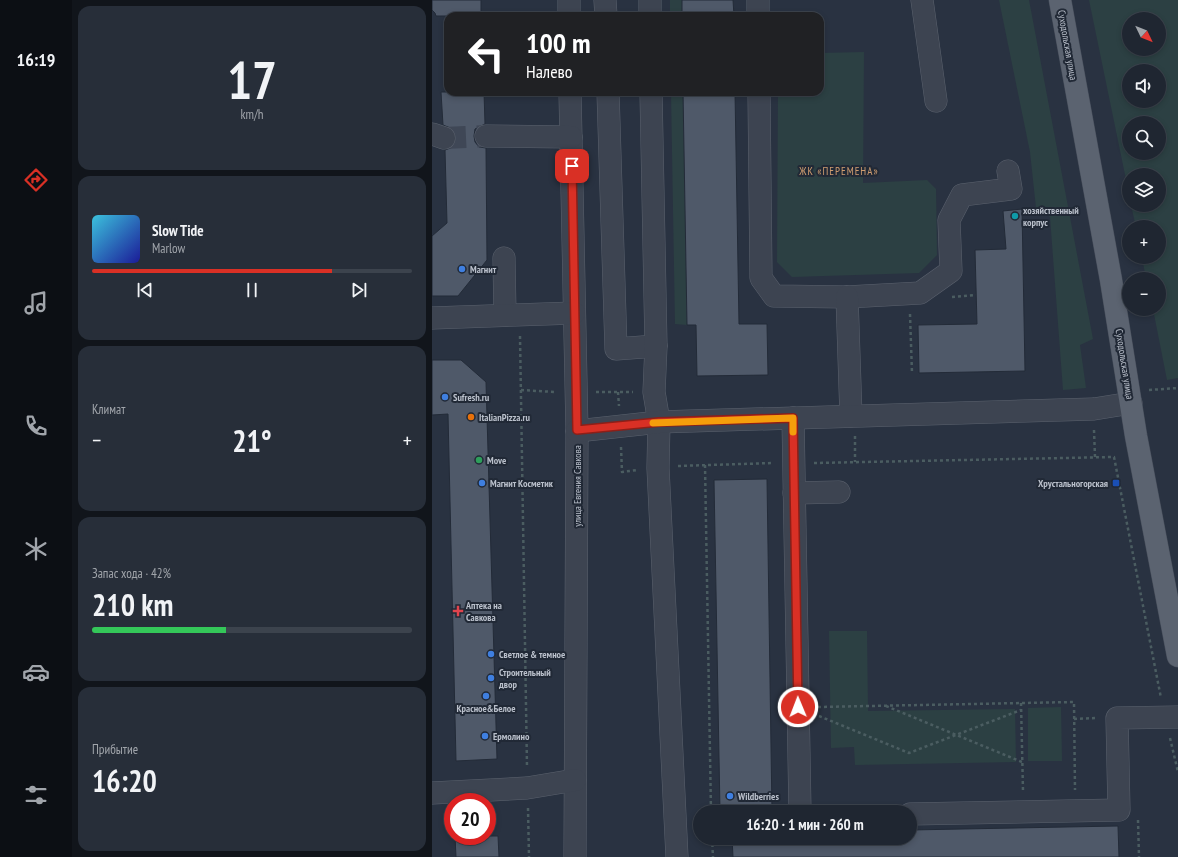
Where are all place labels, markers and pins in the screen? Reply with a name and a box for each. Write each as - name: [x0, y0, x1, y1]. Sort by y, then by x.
- pin: [555, 149, 589, 183]
- place label: хозяйственный корпус: [1023, 204, 1079, 229]
- marker: хозяйственный корпус: [1010, 211, 1020, 221]
- place label: Магнит: [470, 263, 497, 276]
- marker: Магнит: [457, 264, 467, 274]
- place label: Sufresh.ru: [453, 391, 490, 404]
- marker: Sufresh.ru: [440, 392, 450, 402]
- place label: ItalianPizza.ru: [479, 411, 531, 424]
- marker: ItalianPizza.ru: [466, 412, 476, 422]
- place label: Move: [487, 454, 506, 467]
- marker: Move: [474, 455, 484, 465]
- place label: Магнит Косметик: [490, 477, 554, 490]
- place label: Хрустальногорская: [1038, 477, 1108, 490]
- marker: Магнит Косметик: [477, 478, 487, 488]
- marker: Хрустальногорская: [1111, 478, 1121, 488]
- place label: Аптека на Савкова: [465, 599, 502, 624]
- marker: Аптека на Савкова: [453, 606, 463, 616]
- place label: Светлое & темное: [499, 648, 565, 661]
- marker: Светлое & темное: [486, 649, 496, 659]
- place label: Строительный двор: [498, 666, 551, 691]
- marker: Строительный двор: [486, 673, 496, 683]
- marker: Красное&Белое: [481, 691, 491, 701]
- place label: Красное&Белое: [456, 702, 516, 715]
- place label: Ермолино: [493, 730, 530, 743]
- marker: Ермолино: [480, 731, 490, 741]
- place label: Wildberries: [737, 790, 779, 803]
- marker: Wildberries: [725, 791, 735, 801]

